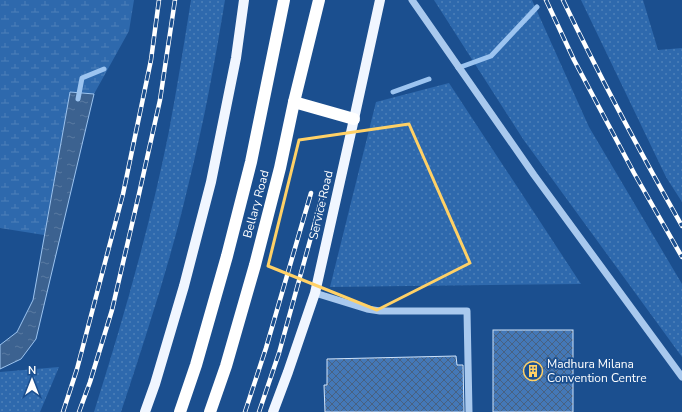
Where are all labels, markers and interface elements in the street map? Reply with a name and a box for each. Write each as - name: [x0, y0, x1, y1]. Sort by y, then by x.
- street label: Bellary Road: [239, 168, 273, 240]
- street label: Service Road: [305, 169, 337, 241]
- place label: Madhura Milana Convention Centre: [547, 356, 647, 386]
- north arrow: [12, 360, 52, 400]
- building icon: Madhura Milana Convention Centre: [522, 360, 544, 382]
- text: N: [28, 363, 36, 378]

